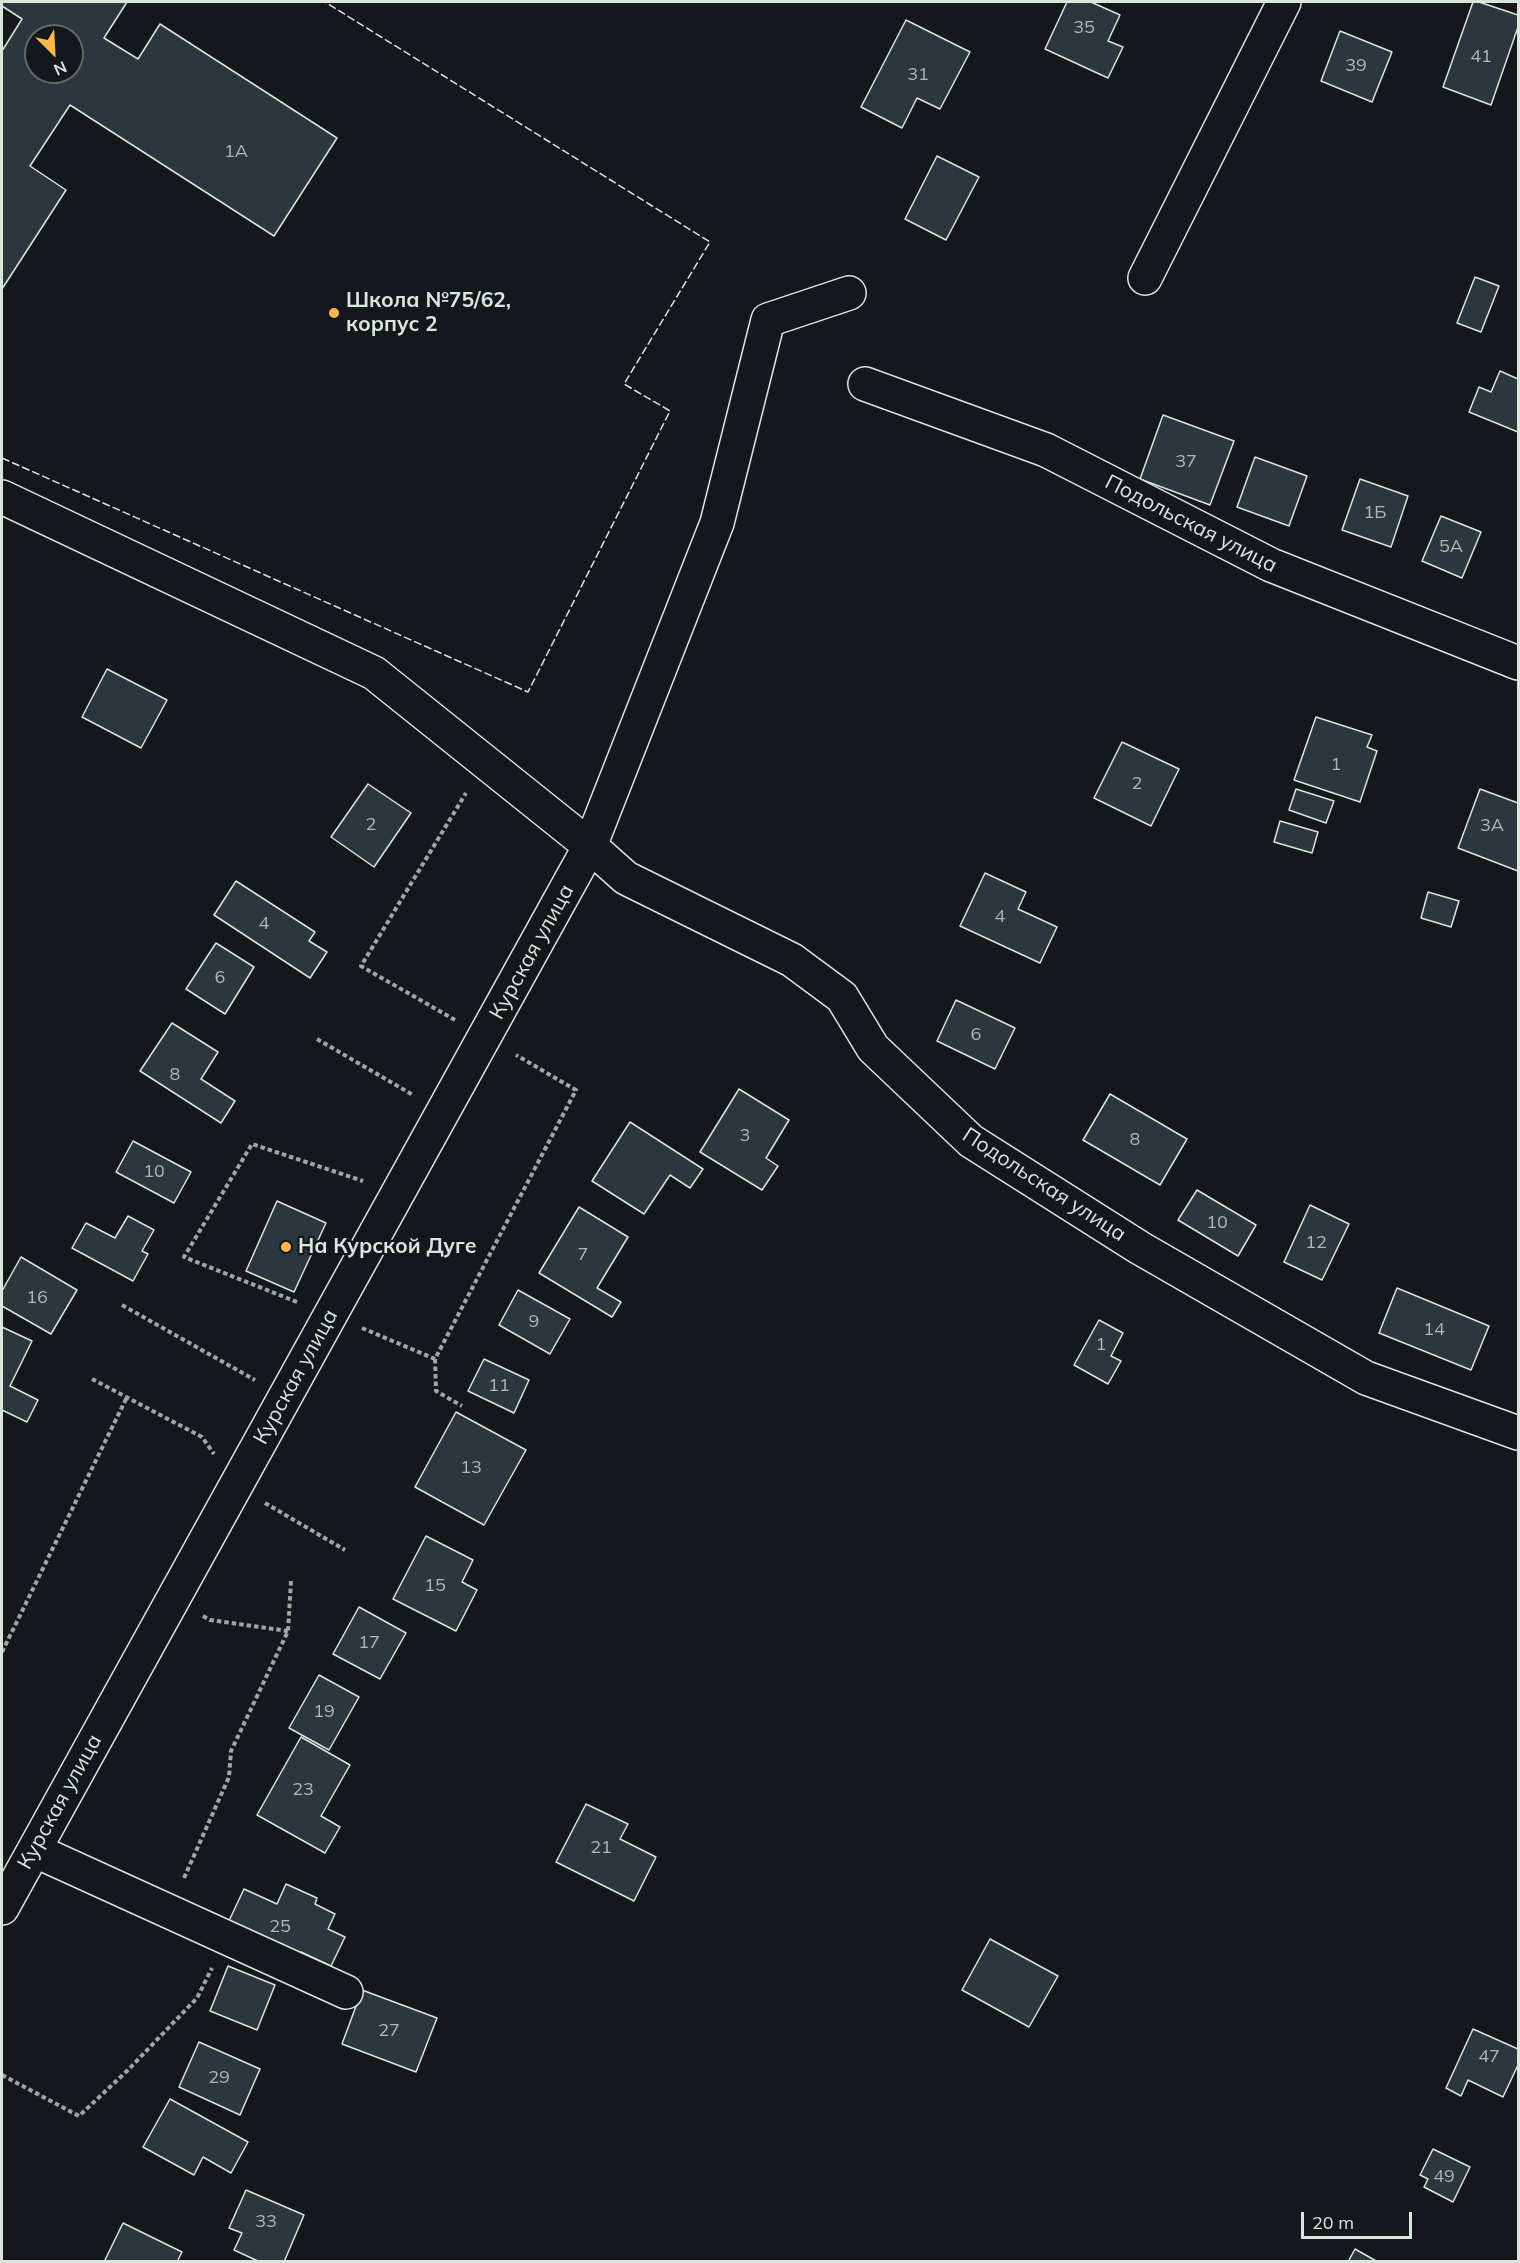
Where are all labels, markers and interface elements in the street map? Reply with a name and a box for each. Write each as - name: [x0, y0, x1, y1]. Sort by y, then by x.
- house number: 35: [1073, 17, 1095, 39]
- north arrow: [24, 24, 84, 84]
- house number: 41: [1470, 46, 1492, 68]
- house number: 39: [1345, 55, 1367, 77]
- text: N: [51, 57, 70, 80]
- house number: 31: [907, 64, 929, 86]
- house number: 1А: [224, 141, 248, 163]
- place label: Школа №75/62, корпус 2: [346, 288, 511, 338]
- marker: Школа №75/62, корпус 2: [327, 306, 341, 320]
- house number: 37: [1175, 451, 1197, 473]
- street label: Подольская улица: [1101, 470, 1281, 578]
- house number: 1Б: [1364, 502, 1386, 524]
- house number: 5А: [1439, 536, 1463, 558]
- house number: 1: [1331, 754, 1341, 776]
- house number: 2: [1132, 773, 1142, 795]
- house number: 2: [366, 814, 376, 836]
- house number: 3А: [1480, 815, 1504, 837]
- street label: Курская улица: [485, 880, 579, 1024]
- house number: 4: [995, 906, 1005, 928]
- house number: 4: [259, 913, 269, 935]
- house number: 6: [215, 967, 225, 989]
- house number: 6: [971, 1024, 981, 1046]
- house number: 8: [170, 1064, 180, 1086]
- street label: Подольская улица: [958, 1123, 1130, 1247]
- house number: 3: [740, 1125, 750, 1147]
- house number: 8: [1130, 1129, 1140, 1151]
- house number: 10: [143, 1161, 165, 1183]
- house number: 10: [1206, 1212, 1228, 1234]
- house number: 12: [1305, 1232, 1327, 1254]
- place label: На Курской Дуге: [298, 1234, 477, 1260]
- marker: На Курской Дуге: [279, 1240, 293, 1254]
- house number: 7: [578, 1244, 588, 1266]
- house number: 16: [26, 1287, 48, 1309]
- street label: Курская улица: [249, 1305, 343, 1449]
- house number: 9: [529, 1311, 539, 1333]
- house number: 14: [1423, 1319, 1445, 1341]
- house number: 1: [1096, 1334, 1106, 1356]
- house number: 11: [488, 1375, 510, 1397]
- house number: 13: [460, 1457, 482, 1479]
- house number: 15: [424, 1575, 446, 1597]
- house number: 17: [358, 1632, 380, 1654]
- house number: 19: [313, 1701, 335, 1723]
- street label: Курская улица: [13, 1730, 107, 1874]
- house number: 23: [292, 1779, 314, 1801]
- house number: 21: [590, 1837, 612, 1859]
- house number: 25: [269, 1916, 291, 1938]
- house number: 27: [378, 2020, 400, 2042]
- house number: 47: [1478, 2046, 1500, 2068]
- house number: 29: [208, 2067, 230, 2089]
- house number: 49: [1433, 2166, 1455, 2188]
- scale bar: [1304, 2200, 1415, 2238]
- house number: 33: [255, 2211, 277, 2233]
- text: 20 m: [1312, 2211, 1354, 2234]

